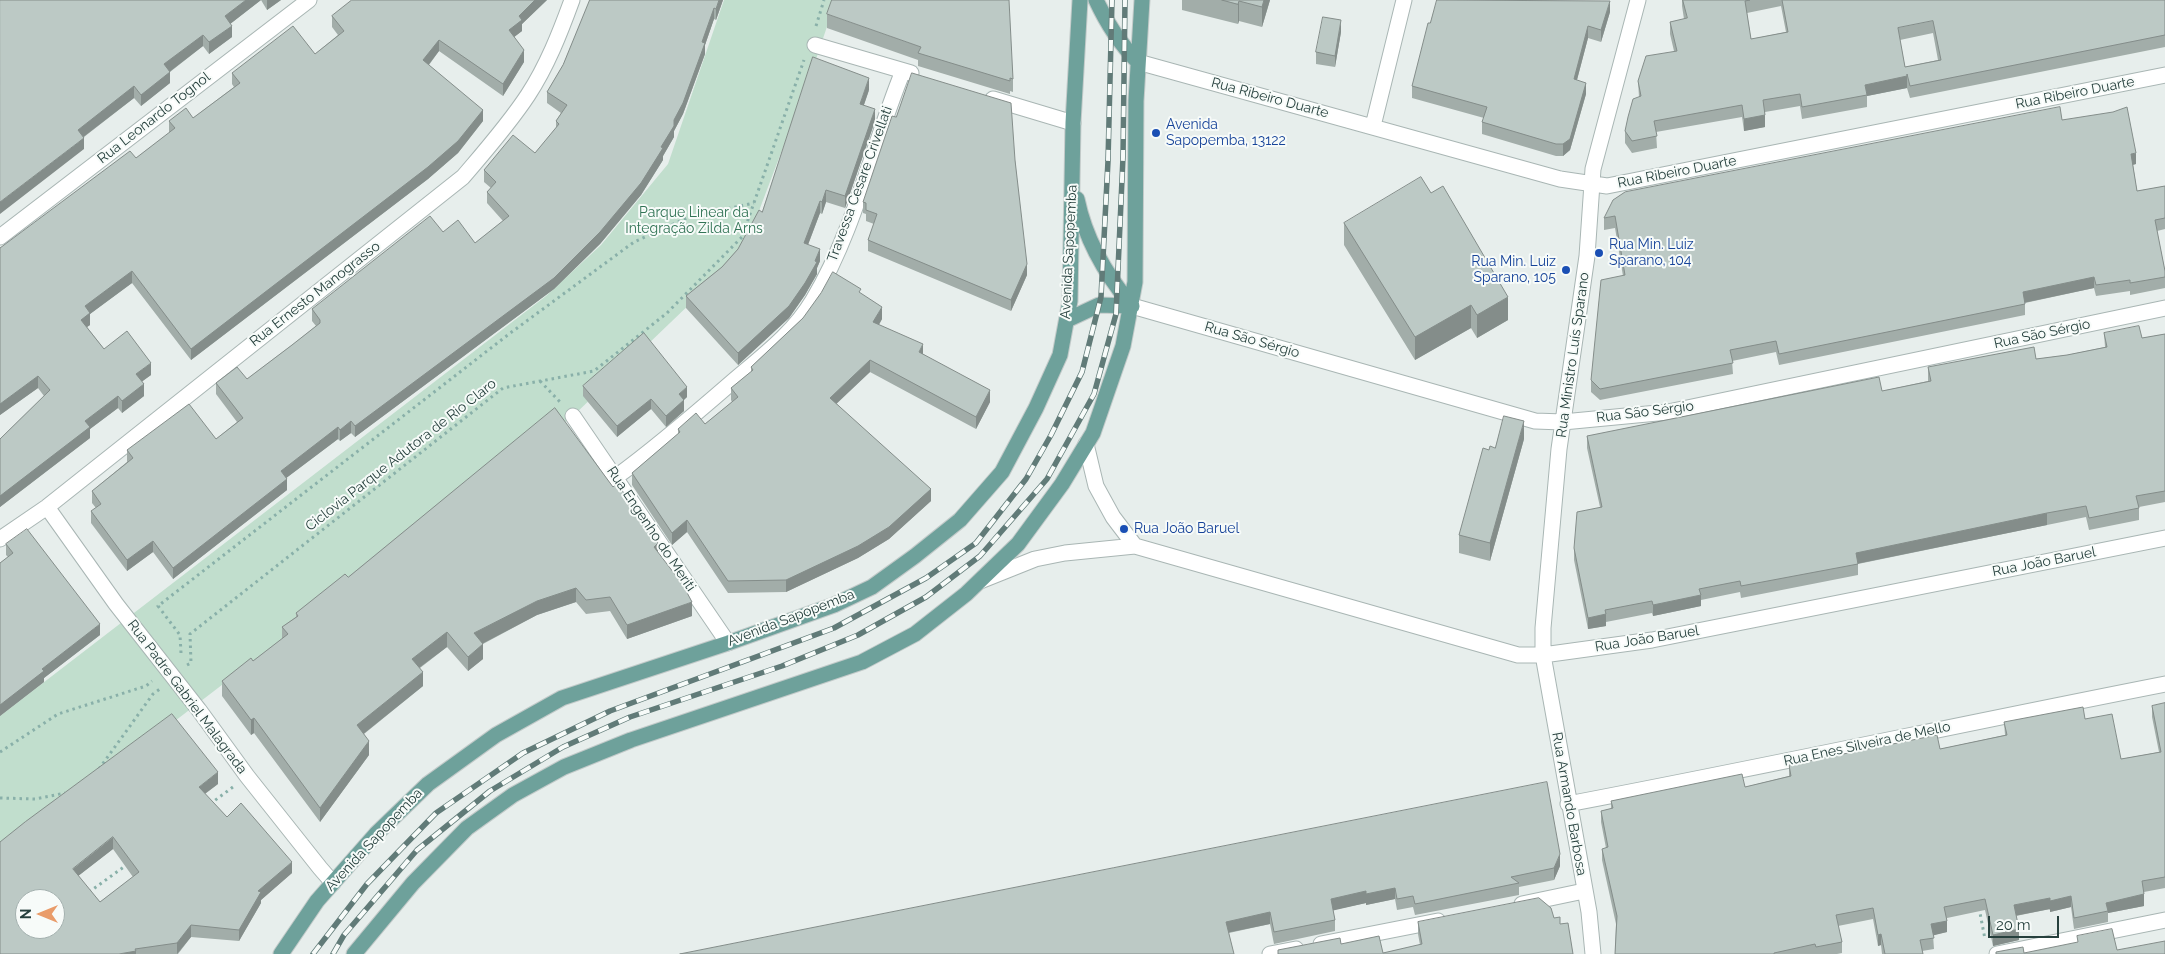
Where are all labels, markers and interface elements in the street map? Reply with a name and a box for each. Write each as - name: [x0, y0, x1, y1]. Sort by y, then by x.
- street label: Rua Leonardo Tognol: [94, 69, 214, 167]
- street label: Rua Ribeiro Duarte: [2014, 73, 2136, 113]
- street label: Rua Ribeiro Duarte: [1209, 74, 1331, 122]
- street label: Travessa Cesare Crivellati: [824, 104, 896, 264]
- place label: Avenida Sapopemba, 13122: [1166, 117, 1286, 150]
- marker: Avenida Sapopemba, 13122: [1150, 127, 1162, 139]
- street label: Rua Ribeiro Duarte: [1616, 152, 1738, 192]
- street label: Avenida Sapopemba: [1057, 184, 1081, 320]
- park label: Parque Linear da Integração Zilda Arns: [625, 205, 763, 238]
- place label: Rua Min. Luiz Sparano, 104: [1609, 237, 1694, 270]
- street label: Rua Ernesto Manograsso: [246, 238, 384, 350]
- marker: Rua Min. Luiz Sparano, 104: [1593, 247, 1605, 259]
- place label: Rua Min. Luiz Sparano, 105: [1471, 254, 1556, 286]
- marker: Rua Min. Luiz Sparano, 105: [1560, 264, 1572, 276]
- street label: Rua Ministro Luís Sparano: [1553, 271, 1593, 439]
- street label: Rua São Sérgio: [1992, 316, 2092, 352]
- street label: Rua São Sérgio: [1203, 318, 1301, 362]
- street label: Ciclovia Parque Adutora de Rio Claro: [302, 375, 500, 535]
- street label: Rua São Sérgio: [1595, 398, 1695, 426]
- street label: Rua Engenho do Meriti: [603, 463, 699, 595]
- place label: Rua João Baruel: [1134, 521, 1239, 537]
- marker: Rua João Baruel: [1118, 523, 1130, 535]
- street label: Rua João Baruel: [1991, 544, 2097, 580]
- street label: Avenida Sapopemba: [725, 586, 857, 650]
- street label: Rua Padre Gabriel Malagrada: [124, 617, 250, 777]
- street label: Rua João Baruel: [1594, 622, 1700, 656]
- street label: Rua Enes Silveira de Mello: [1782, 718, 1952, 770]
- street label: Rua Armando Barbosa: [1548, 731, 1590, 877]
- street label: Avenida Sapopemba: [322, 785, 426, 895]
- north arrow: [15, 889, 65, 939]
- scale bar: [1990, 906, 2061, 938]
- text: N: [18, 909, 34, 919]
- text: 20 m: [1996, 916, 2031, 934]

